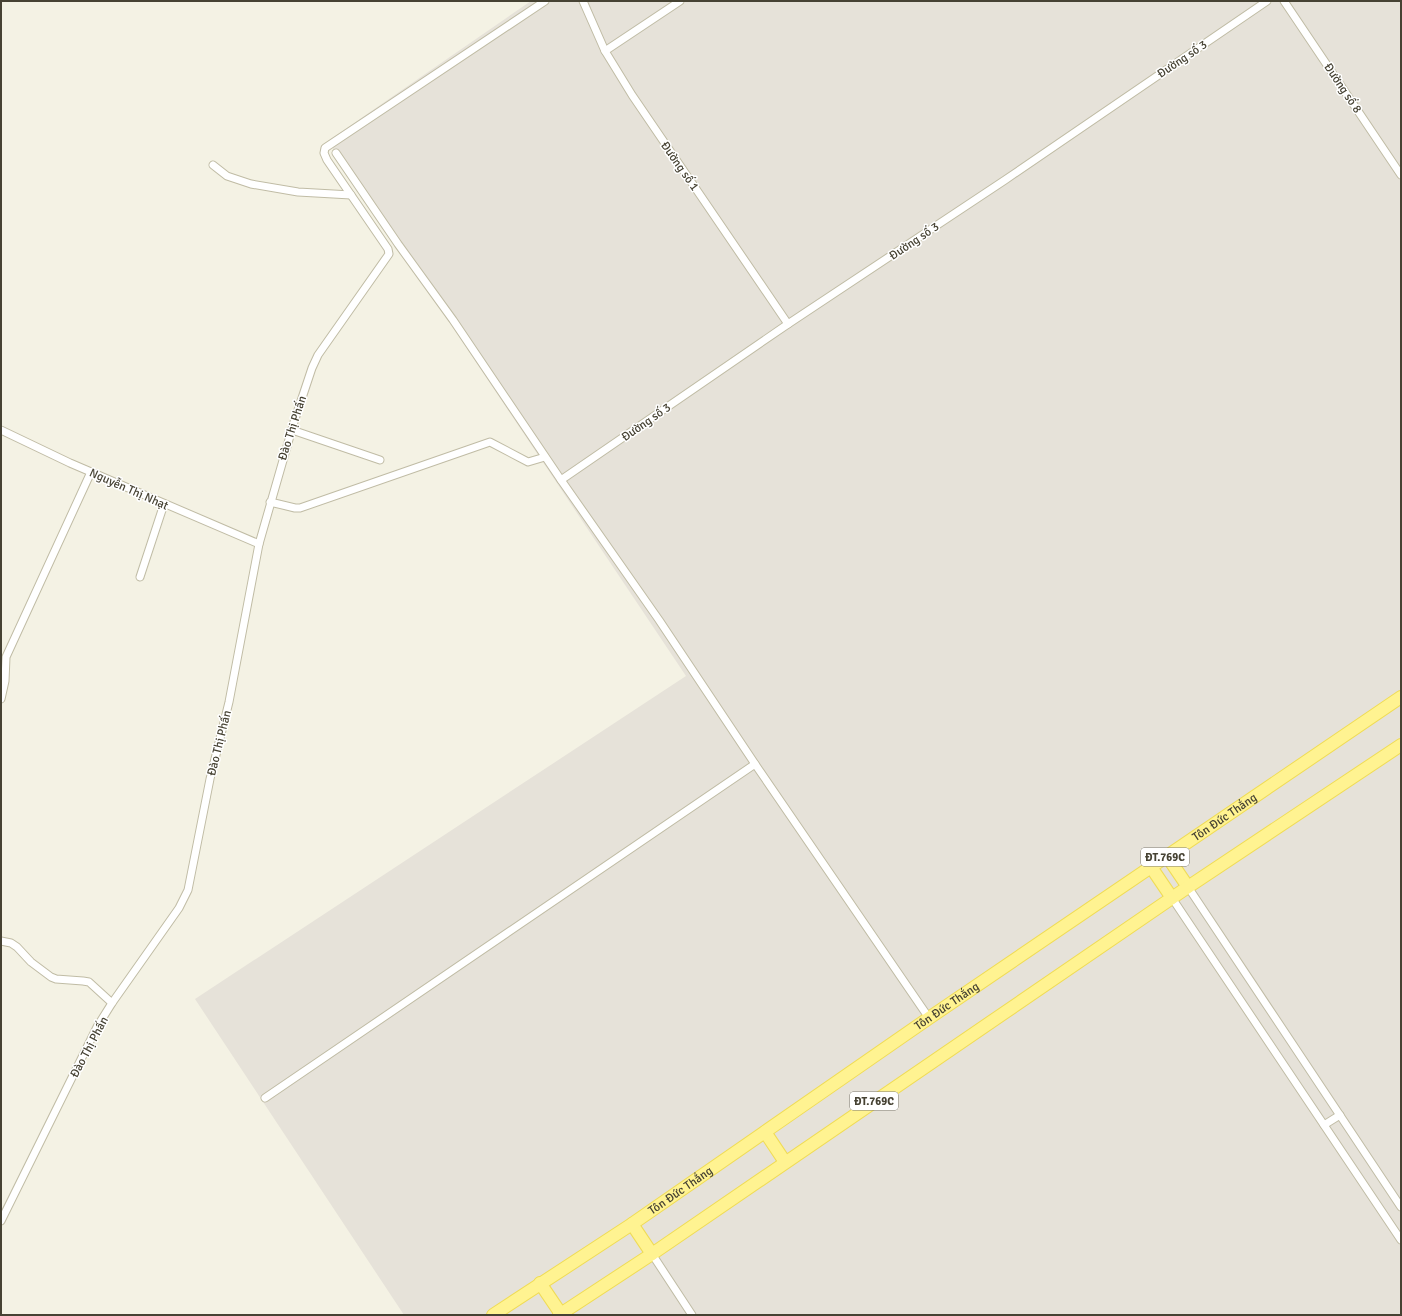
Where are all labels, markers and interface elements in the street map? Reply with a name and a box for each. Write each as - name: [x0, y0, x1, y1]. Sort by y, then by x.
- street label: Đường số 3: [1154, 37, 1210, 82]
- street label: Đường số 8: [1320, 60, 1365, 116]
- street label: Đường số 1: [657, 139, 702, 194]
- street label: Đường số 3: [886, 219, 942, 264]
- street label: Đào Thị Phấn: [275, 394, 310, 462]
- street label: Đường số 3: [619, 400, 674, 445]
- street label: Nguyễn Thị Nhạt: [87, 465, 171, 514]
- street label: Đào Thị Phấn: [204, 709, 235, 777]
- street label: Tôn Đức Thắng: [1190, 790, 1260, 845]
- road number: ĐT.769C: [1141, 848, 1189, 866]
- street label: Tôn Đức Thắng: [912, 979, 982, 1034]
- street label: Đào Thị Phấn: [67, 1014, 112, 1080]
- road number: ĐT.769C: [850, 1092, 898, 1110]
- street label: Tôn Đức Thắng: [646, 1163, 716, 1218]

